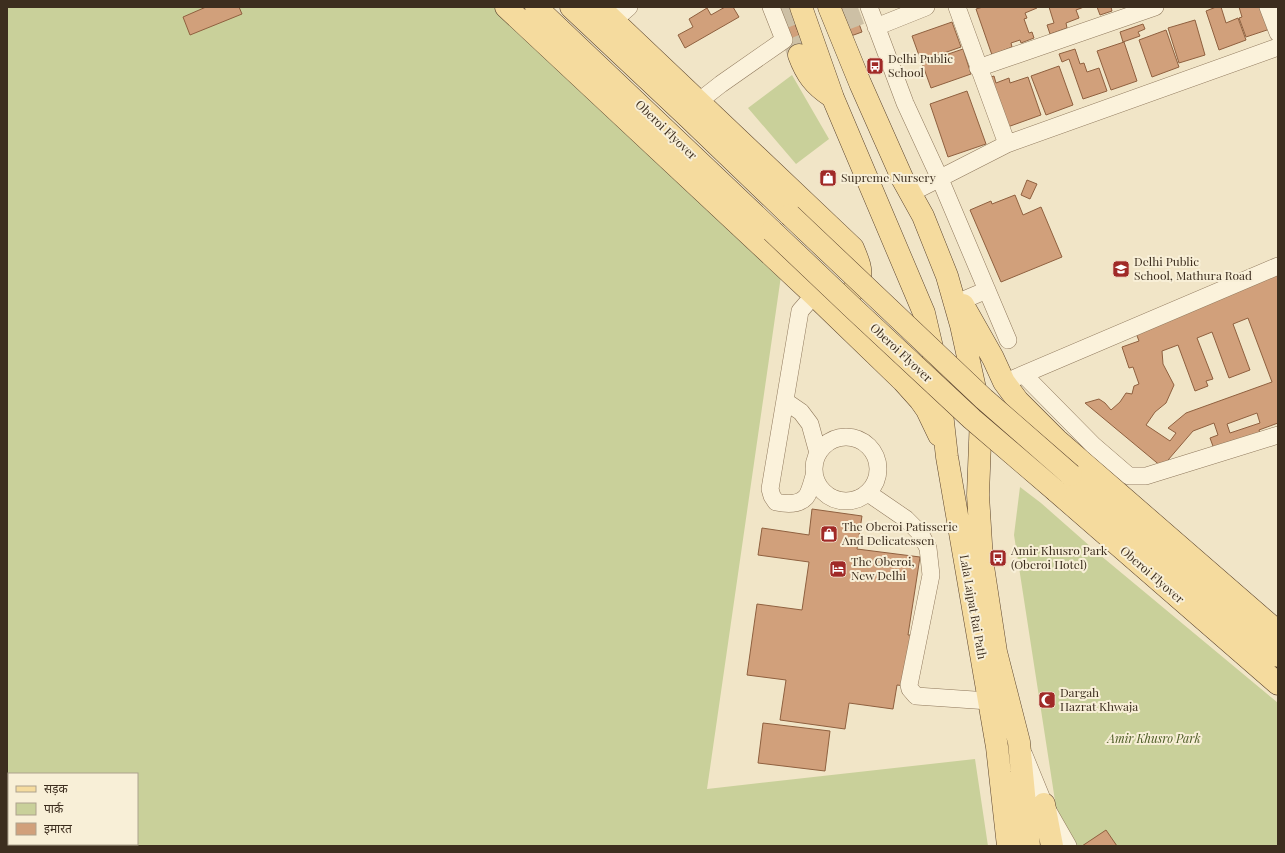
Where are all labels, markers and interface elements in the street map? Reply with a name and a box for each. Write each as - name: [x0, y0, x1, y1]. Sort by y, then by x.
- place label: Delhi Public School: [888, 50, 953, 80]
- bus stop icon: Delhi Public School: [865, 56, 885, 76]
- street label: Oberoi Flyover: [632, 96, 701, 163]
- shop icon: Supreme Nursery: [818, 168, 838, 188]
- place label: Supreme Nursery: [841, 169, 936, 185]
- place label: Delhi Public School, Mathura Road: [1134, 253, 1252, 283]
- school or university icon: Delhi Public School, Mathura Road: [1111, 259, 1131, 279]
- street label: Oberoi Flyover: [867, 319, 937, 386]
- place label: The Oberoi Patisserie And Delicatessen: [841, 518, 958, 548]
- shop icon: The Oberoi Patisserie And Delicatessen: [819, 524, 839, 544]
- place label: Amir Khusro Park (Oberoi Hotel): [1010, 542, 1108, 572]
- street label: Oberoi Flyover: [1117, 542, 1188, 607]
- bus stop icon: Amir Khusro Park (Oberoi Hotel): [988, 548, 1008, 568]
- place label: The Oberoi, New Delhi: [851, 553, 915, 583]
- street label: Lala Lajpat Rai Path: [957, 553, 991, 660]
- hotel icon: The Oberoi, New Delhi: [828, 559, 848, 579]
- place label: Dargah Hazrat Khwaja: [1060, 684, 1138, 714]
- mosque icon: Dargah Hazrat Khwaja: [1037, 690, 1057, 710]
- park label: Amir Khusro Park: [1105, 730, 1201, 746]
- legend: [8, 773, 138, 845]
- text: सड़क: [44, 780, 69, 796]
- text: पार्क: [44, 800, 64, 816]
- text: इमारत: [44, 820, 73, 836]

